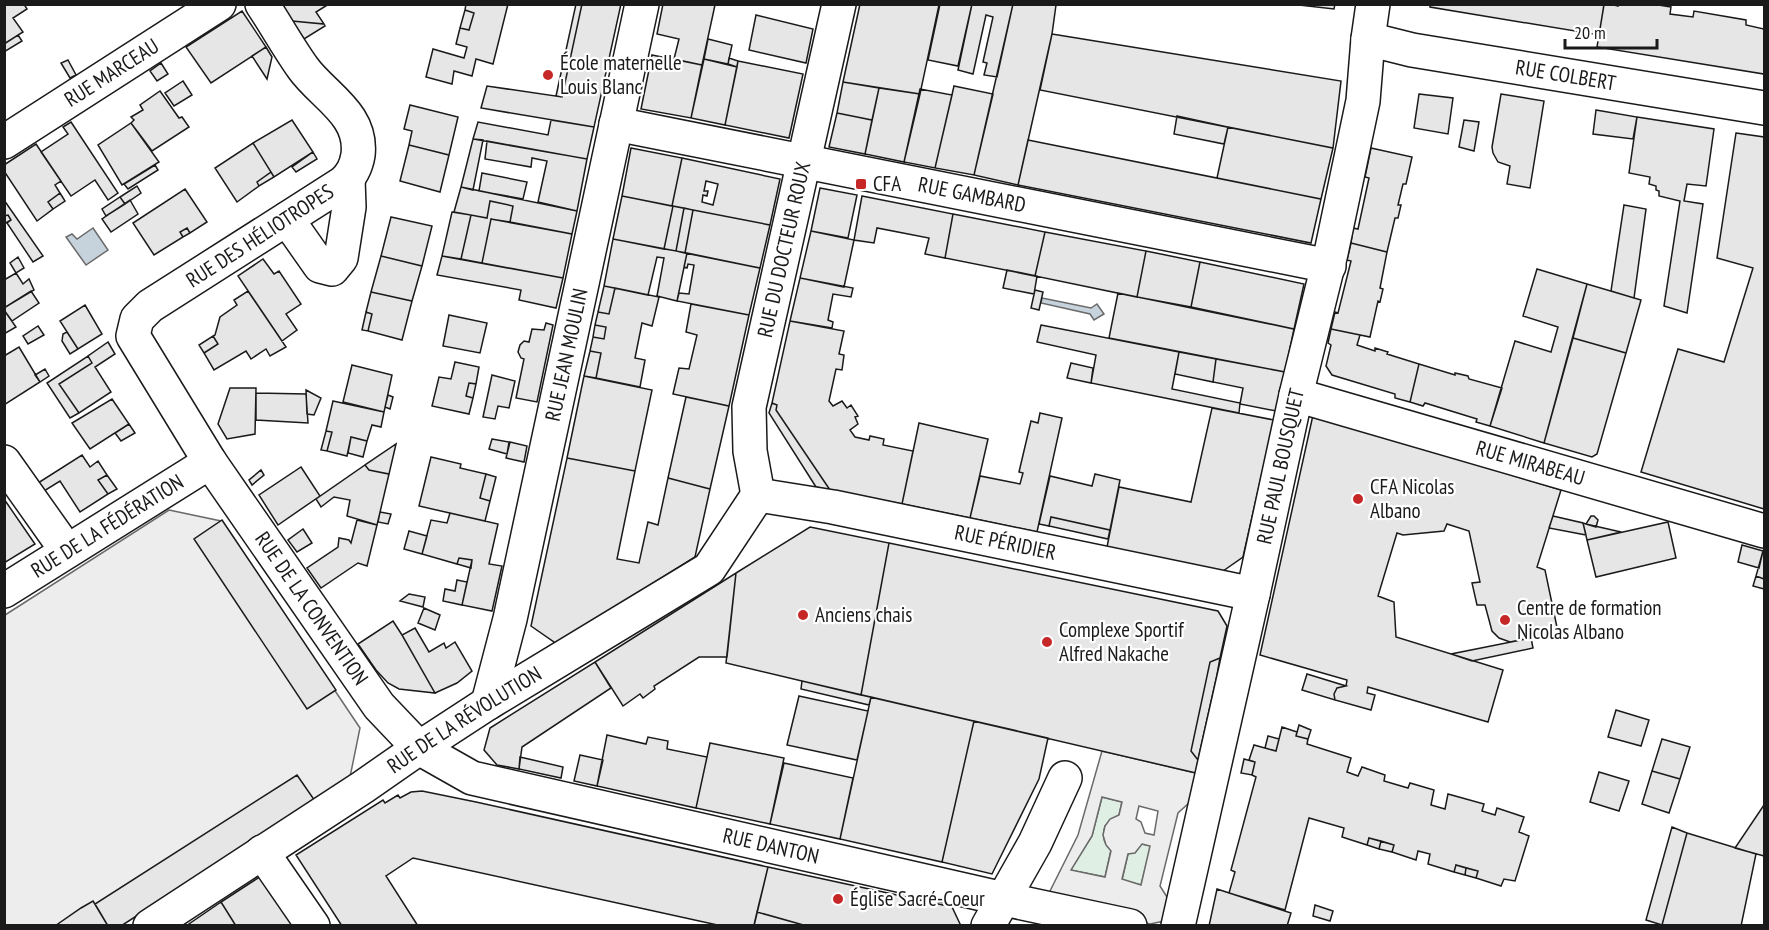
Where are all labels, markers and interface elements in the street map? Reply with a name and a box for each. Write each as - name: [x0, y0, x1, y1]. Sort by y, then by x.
- scale bar: [1565, 12, 1656, 50]
- text: 20 m: [1574, 21, 1606, 44]
- street label: RUE MARCEAU: [59, 32, 164, 113]
- place label: École maternelle Louis Blanc: [560, 49, 682, 100]
- street label: RUE COLBERT: [1513, 53, 1618, 96]
- marker: École maternelle Louis Blanc: [541, 68, 555, 82]
- street label: RUE DU DOCTEUR ROUX: [751, 159, 816, 340]
- place label: CFA: [873, 170, 901, 197]
- street label: RUE GAMBARD: [916, 171, 1028, 218]
- marker: CFA: [854, 177, 868, 191]
- street label: RUE DES HÉLIOTROPES: [181, 178, 339, 293]
- street label: RUE JEAN MOULIN: [539, 286, 594, 424]
- street label: RUE PAUL BOUSQUET: [1250, 385, 1310, 547]
- street label: RUE MIRABEAU: [1473, 434, 1588, 491]
- street label: RUE DE LA FÉDÉRATION: [26, 468, 188, 584]
- place label: CFA Nicolas Albano: [1370, 473, 1454, 524]
- marker: CFA Nicolas Albano: [1351, 492, 1365, 506]
- street label: RUE PÉRIDIER: [952, 519, 1059, 566]
- street label: RUE DE LA CONVENTION: [249, 526, 374, 690]
- place label: Centre de formation Nicolas Albano: [1517, 594, 1662, 645]
- place label: Anciens chais: [815, 601, 912, 628]
- marker: Anciens chais: [796, 608, 810, 622]
- marker: Centre de formation Nicolas Albano: [1498, 613, 1512, 627]
- place label: Complexe Sportif Alfred Nakache: [1059, 616, 1184, 667]
- marker: Complexe Sportif Alfred Nakache: [1040, 635, 1054, 649]
- street label: RUE DE LA RÉVOLUTION: [382, 660, 546, 779]
- street label: RUE DANTON: [720, 821, 822, 870]
- place label: Église Sacré-Coeur: [850, 885, 985, 912]
- marker: Église Sacré-Coeur: [831, 892, 845, 906]

